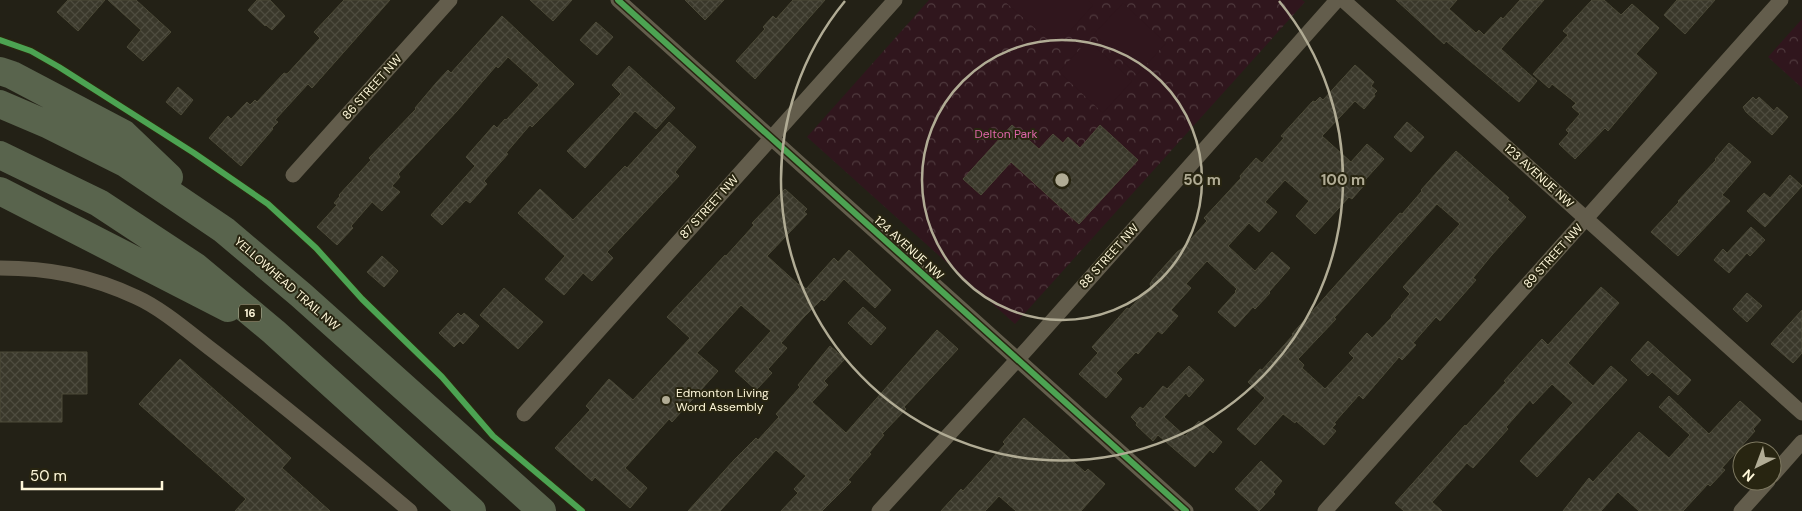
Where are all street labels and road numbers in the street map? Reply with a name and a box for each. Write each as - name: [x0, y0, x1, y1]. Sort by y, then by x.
- street label: 86 STREET NW: [339, 51, 406, 123]
- street label: 123 AVENUE NW: [1501, 140, 1578, 212]
- street label: 87 STREET NW: [676, 171, 742, 242]
- street label: 124 AVENUE NW: [871, 212, 948, 284]
- street label: 88 STREET NW: [1076, 220, 1143, 292]
- street label: 89 STREET NW: [1520, 220, 1587, 292]
- street label: YELLOWHEAD TRAIL NW: [231, 234, 343, 334]
- road number: 16: [239, 304, 261, 322]

